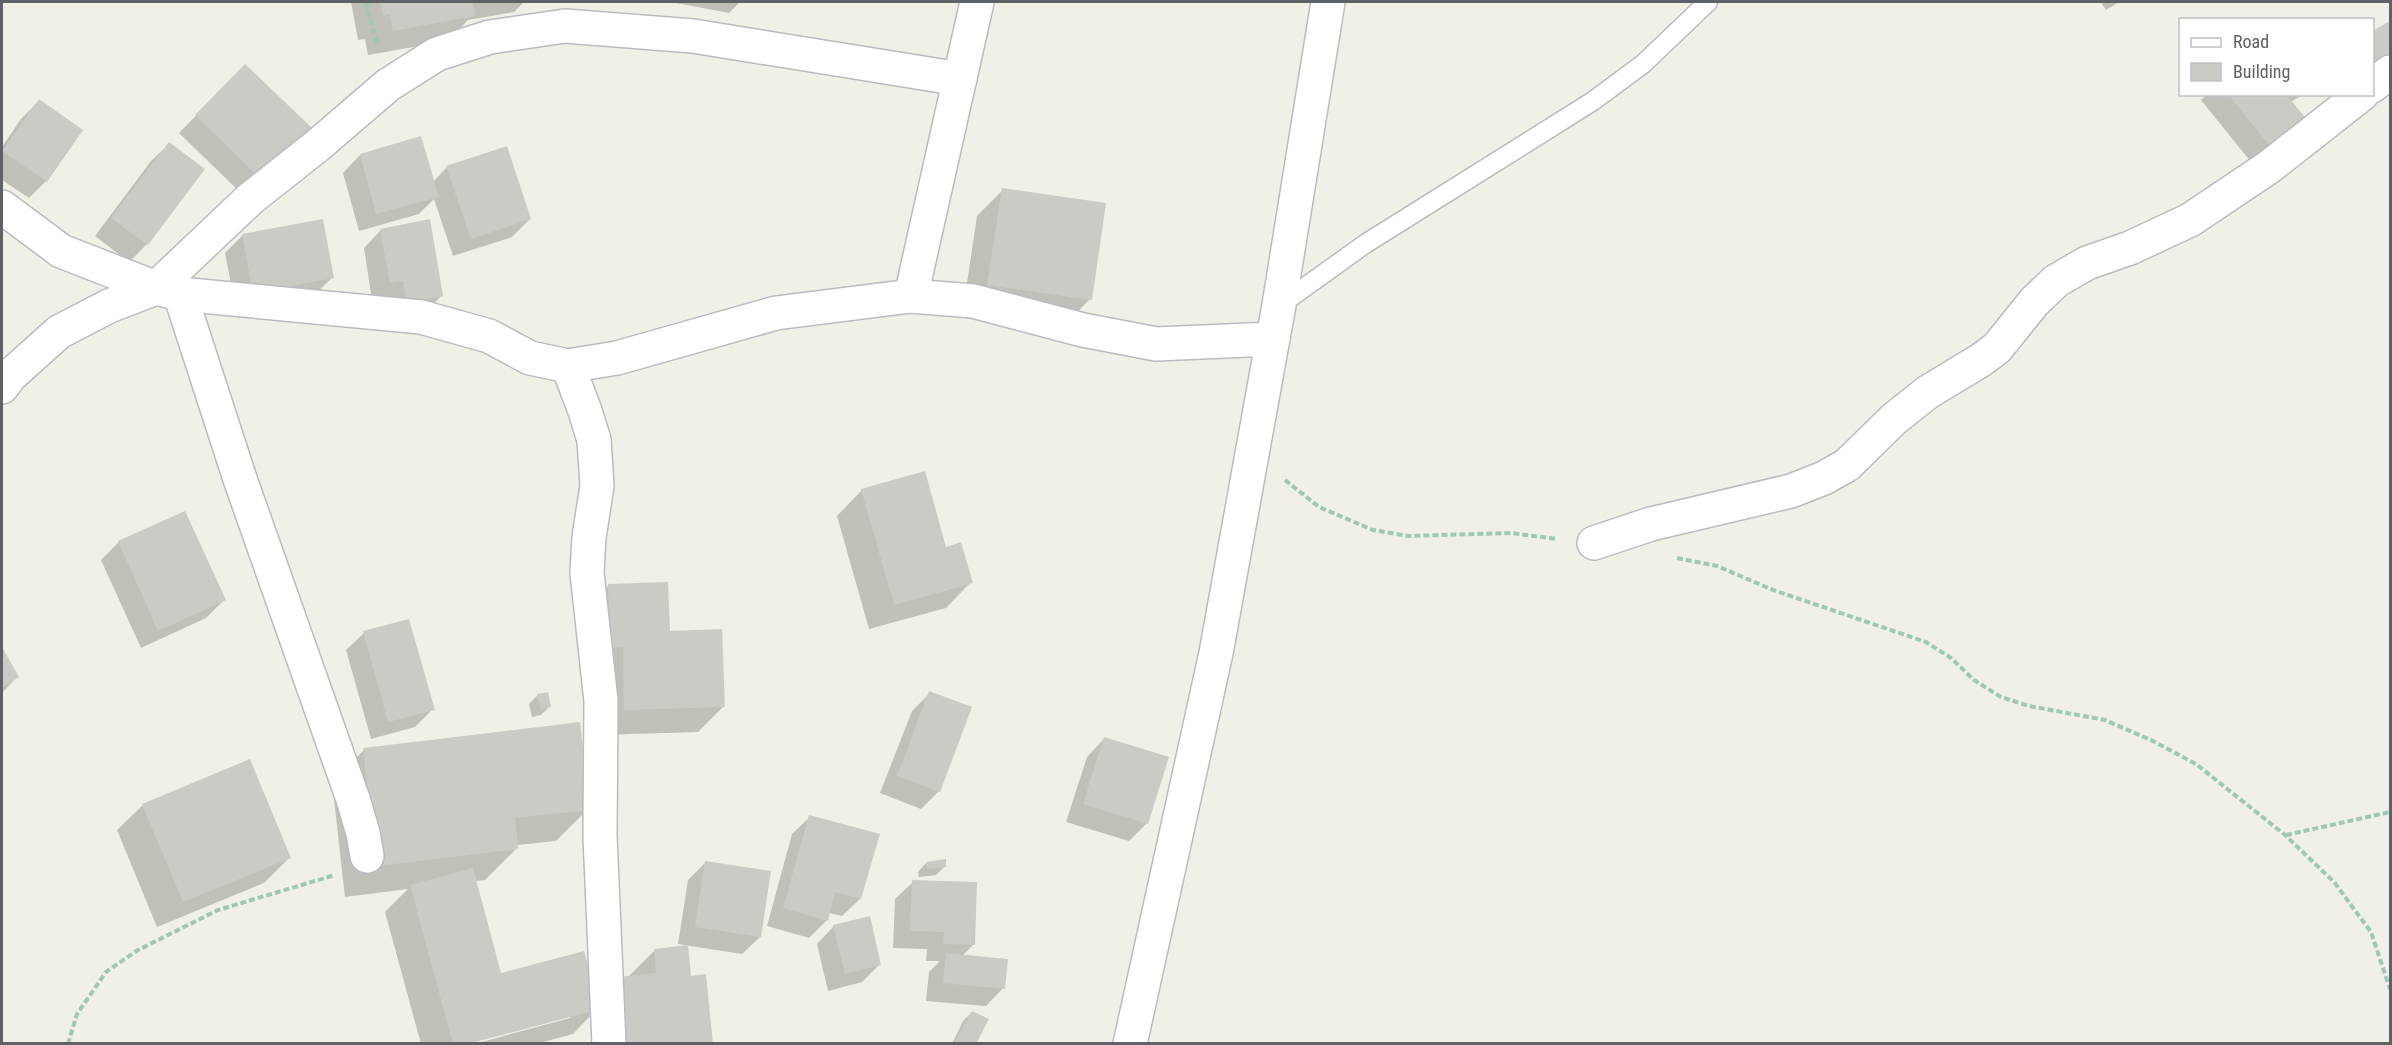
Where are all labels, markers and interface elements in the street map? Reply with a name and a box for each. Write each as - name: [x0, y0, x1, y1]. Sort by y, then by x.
- legend: [2179, 18, 2374, 96]
- text: Road: [2233, 31, 2269, 52]
- text: Building: [2233, 61, 2290, 82]

